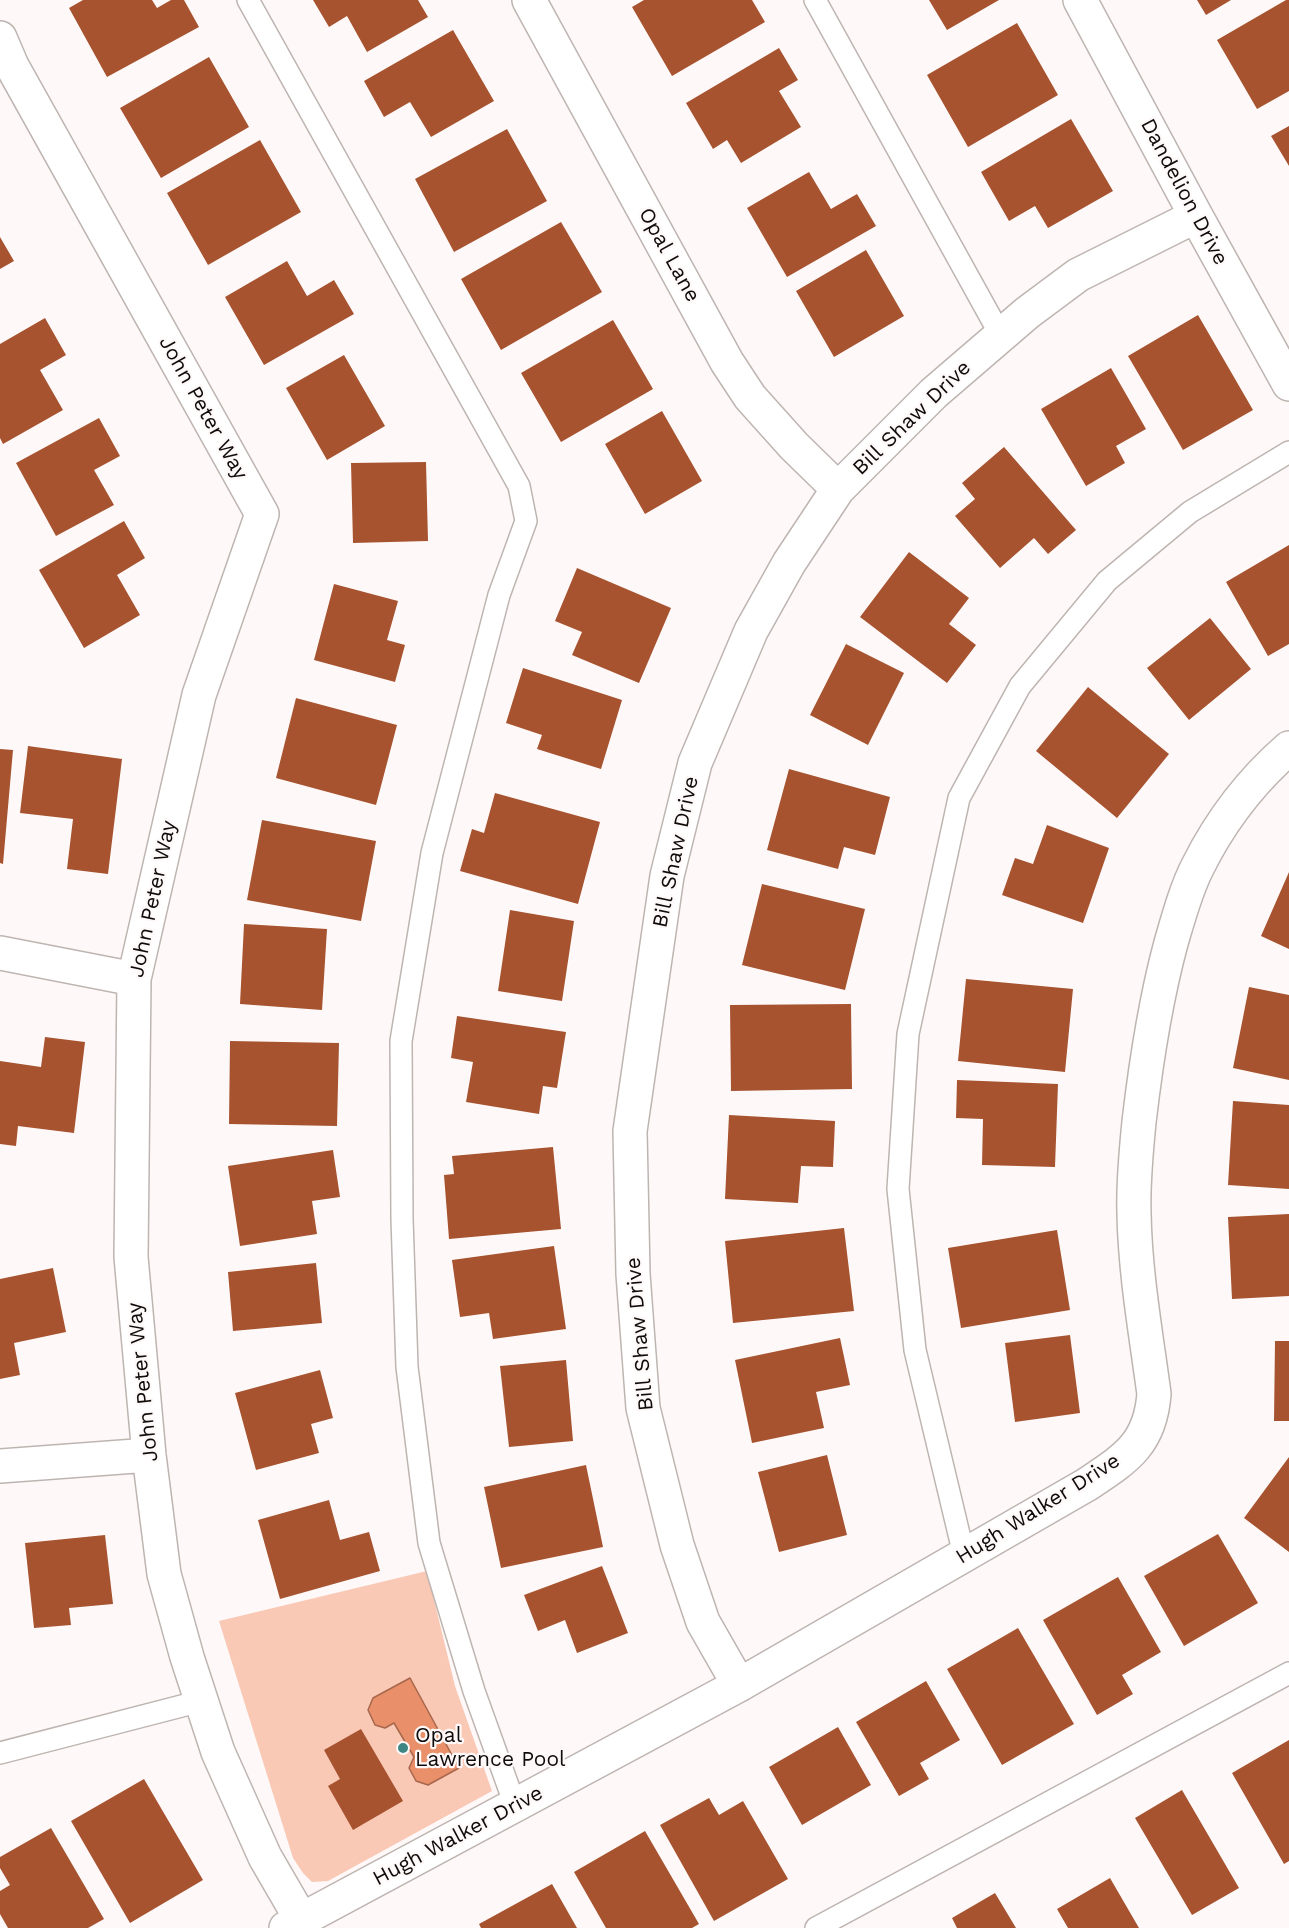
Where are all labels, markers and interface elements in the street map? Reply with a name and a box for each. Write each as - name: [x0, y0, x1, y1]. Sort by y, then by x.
- street label: Dandelion Drive: [1135, 114, 1233, 270]
- street label: Opal Lane: [633, 203, 705, 307]
- street label: John Peter Way: [153, 332, 253, 484]
- street label: Bill Shaw Drive: [848, 355, 976, 481]
- street label: Bill Shaw Drive: [648, 774, 704, 930]
- street label: John Peter Way: [124, 818, 182, 980]
- street label: Bill Shaw Drive: [621, 1256, 659, 1412]
- street label: John Peter Way: [122, 1301, 164, 1463]
- street label: Hugh Walker Drive: [951, 1448, 1125, 1570]
- place label: Opal Lawrence Pool: [415, 1723, 565, 1773]
- marker: Opal Lawrence Pool: [396, 1741, 410, 1755]
- street label: Hugh Walker Drive: [369, 1781, 547, 1891]

